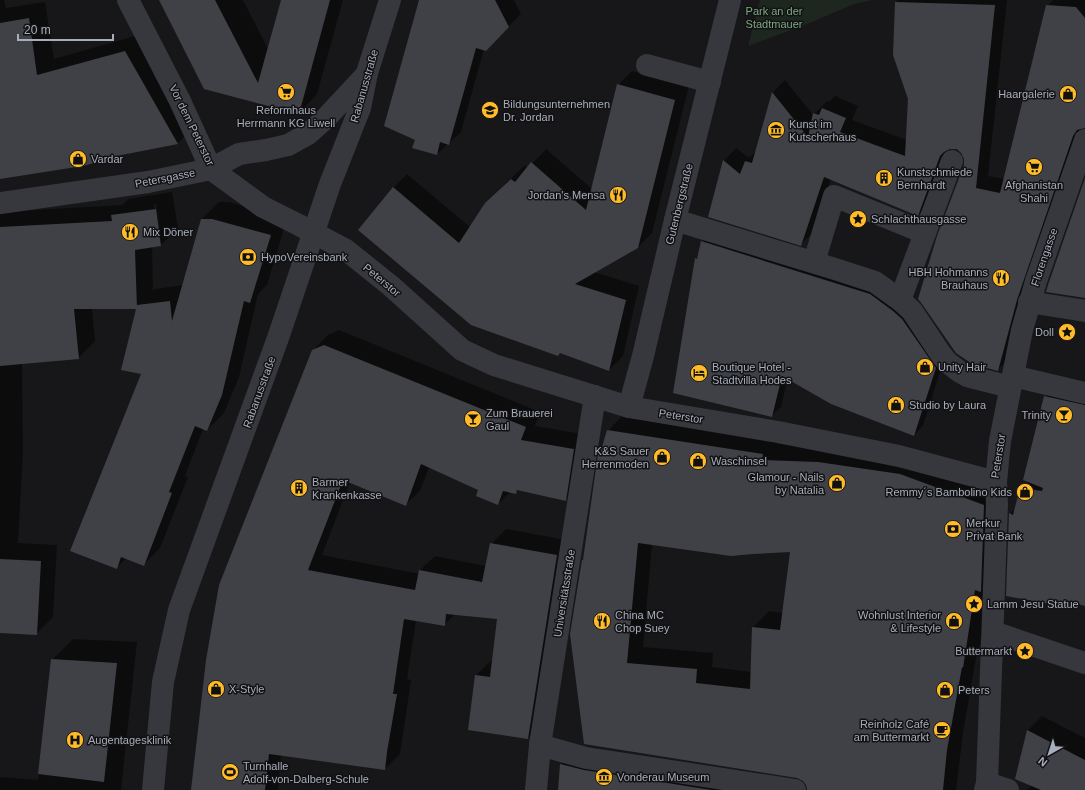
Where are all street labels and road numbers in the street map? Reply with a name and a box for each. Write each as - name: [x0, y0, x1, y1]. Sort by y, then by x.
- street label: Rabanusstraße: [348, 48, 380, 124]
- street label: Vor dem Peterstor: [167, 83, 217, 168]
- street label: Gutenbergstraße: [663, 162, 695, 246]
- street label: Petersgasse: [134, 166, 196, 190]
- street label: Florengasse: [1028, 226, 1060, 288]
- street label: Peterstor: [361, 261, 403, 299]
- street label: Rabanusstraße: [240, 355, 278, 429]
- street label: Peterstor: [658, 407, 704, 425]
- street label: Peterstor: [989, 433, 1007, 479]
- street label: Universitätsstraße: [551, 548, 577, 638]

